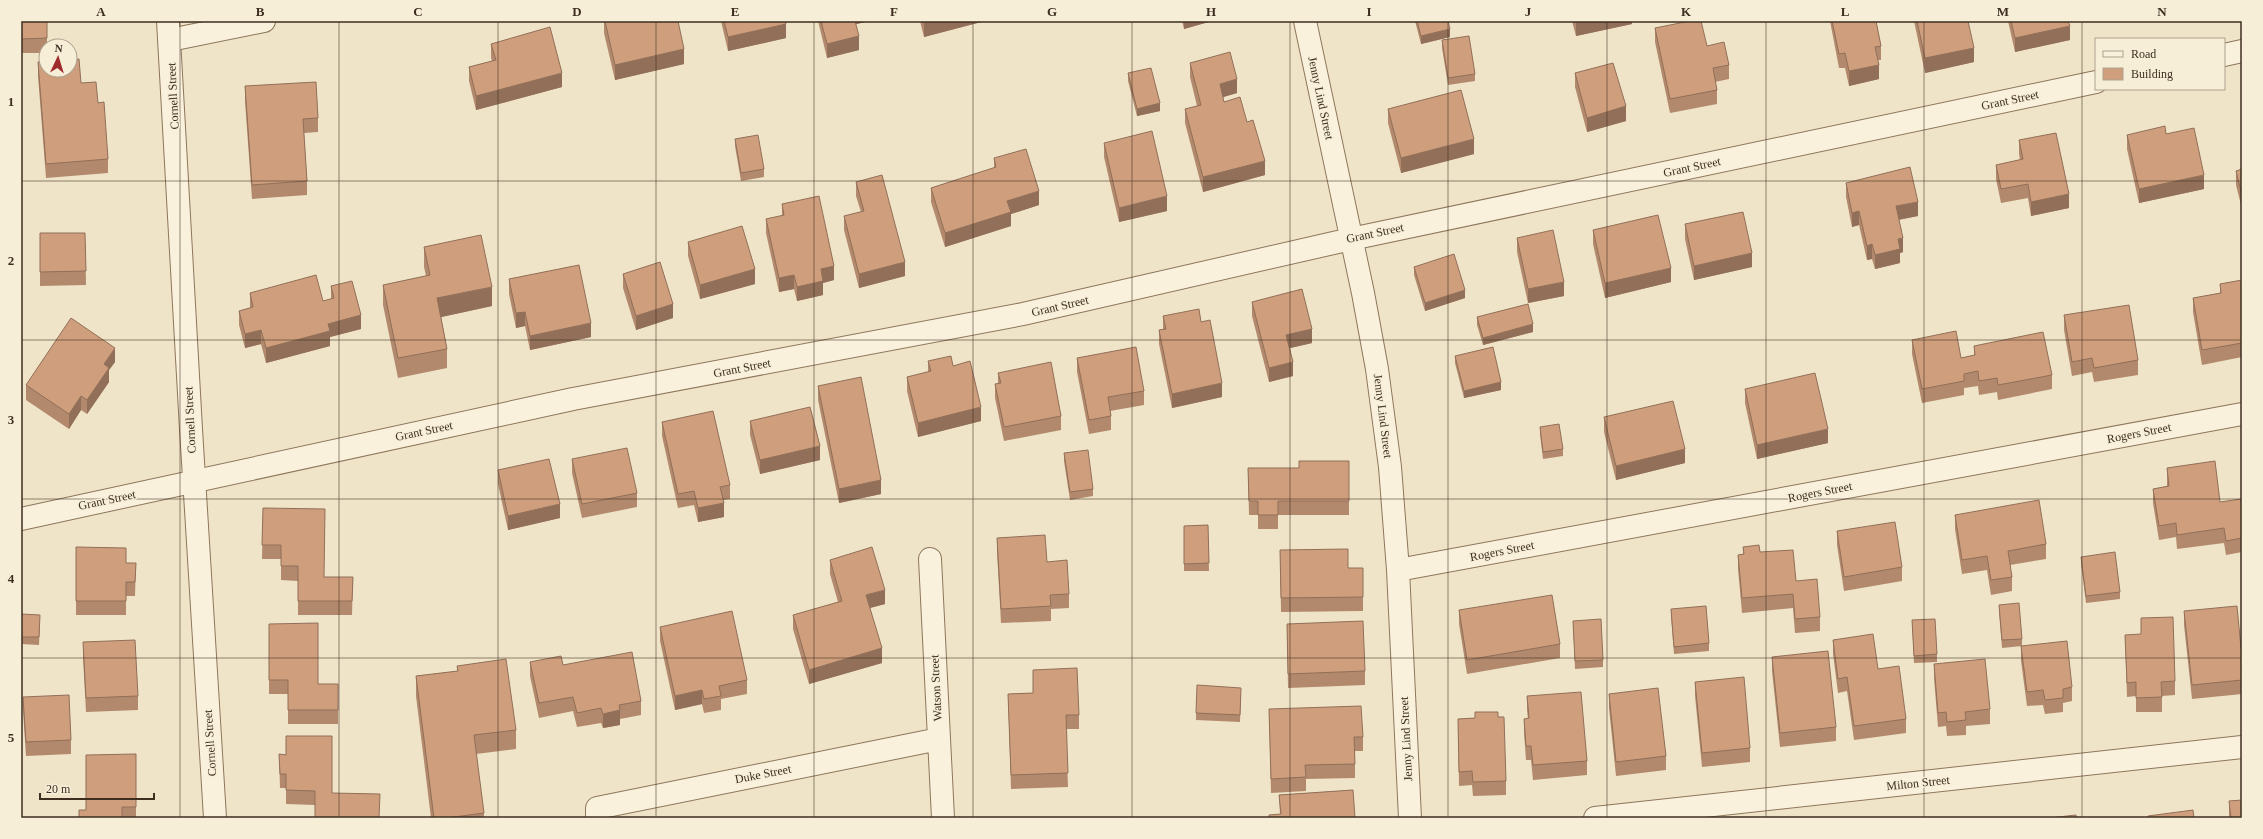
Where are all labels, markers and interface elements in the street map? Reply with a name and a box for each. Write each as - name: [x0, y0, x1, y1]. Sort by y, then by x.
- text: A: [96, 4, 106, 19]
- text: B: [256, 4, 265, 19]
- text: C: [413, 4, 423, 19]
- text: D: [572, 4, 582, 19]
- text: E: [731, 4, 739, 19]
- text: F: [890, 4, 898, 19]
- text: G: [1047, 4, 1057, 19]
- text: H: [1206, 4, 1216, 19]
- text: I: [1366, 4, 1372, 19]
- text: J: [1525, 4, 1532, 19]
- text: K: [1681, 4, 1692, 19]
- text: L: [1841, 4, 1850, 19]
- text: M: [1997, 4, 2009, 19]
- text: N: [2157, 4, 2167, 19]
- north arrow: [38, 38, 78, 78]
- legend: [2095, 38, 2225, 90]
- text: N: [54, 42, 63, 54]
- text: Road: [2131, 47, 2156, 61]
- street label: Jenny Lind Street: [1305, 55, 1337, 142]
- street label: Cornell Street: [164, 62, 182, 130]
- text: Building: [2131, 67, 2173, 81]
- street label: Grant Street: [1980, 87, 2041, 113]
- text: 1: [8, 94, 14, 109]
- street label: Grant Street: [1662, 154, 1723, 180]
- street label: Grant Street: [1345, 220, 1406, 246]
- text: 2: [8, 253, 14, 268]
- street label: Grant Street: [1030, 292, 1091, 319]
- street label: Grant Street: [712, 355, 773, 380]
- street label: Jenny Lind Street: [1371, 373, 1395, 460]
- street label: Cornell Street: [181, 386, 199, 454]
- text: 3: [8, 412, 15, 427]
- street label: Grant Street: [394, 418, 455, 444]
- street label: Rogers Street: [2106, 420, 2173, 446]
- street label: Rogers Street: [1787, 479, 1854, 505]
- street label: Grant Street: [77, 487, 138, 513]
- street label: Rogers Street: [1469, 538, 1536, 564]
- text: 4: [8, 571, 15, 586]
- street label: Watson Street: [927, 654, 945, 722]
- street label: Jenny Lind Street: [1397, 696, 1415, 782]
- street label: Cornell Street: [201, 708, 219, 777]
- text: 5: [8, 730, 15, 745]
- street label: Duke Street: [734, 762, 793, 786]
- street label: Milton Street: [1886, 773, 1951, 793]
- scale bar: [40, 775, 154, 801]
- text: 20 m: [46, 782, 71, 796]

